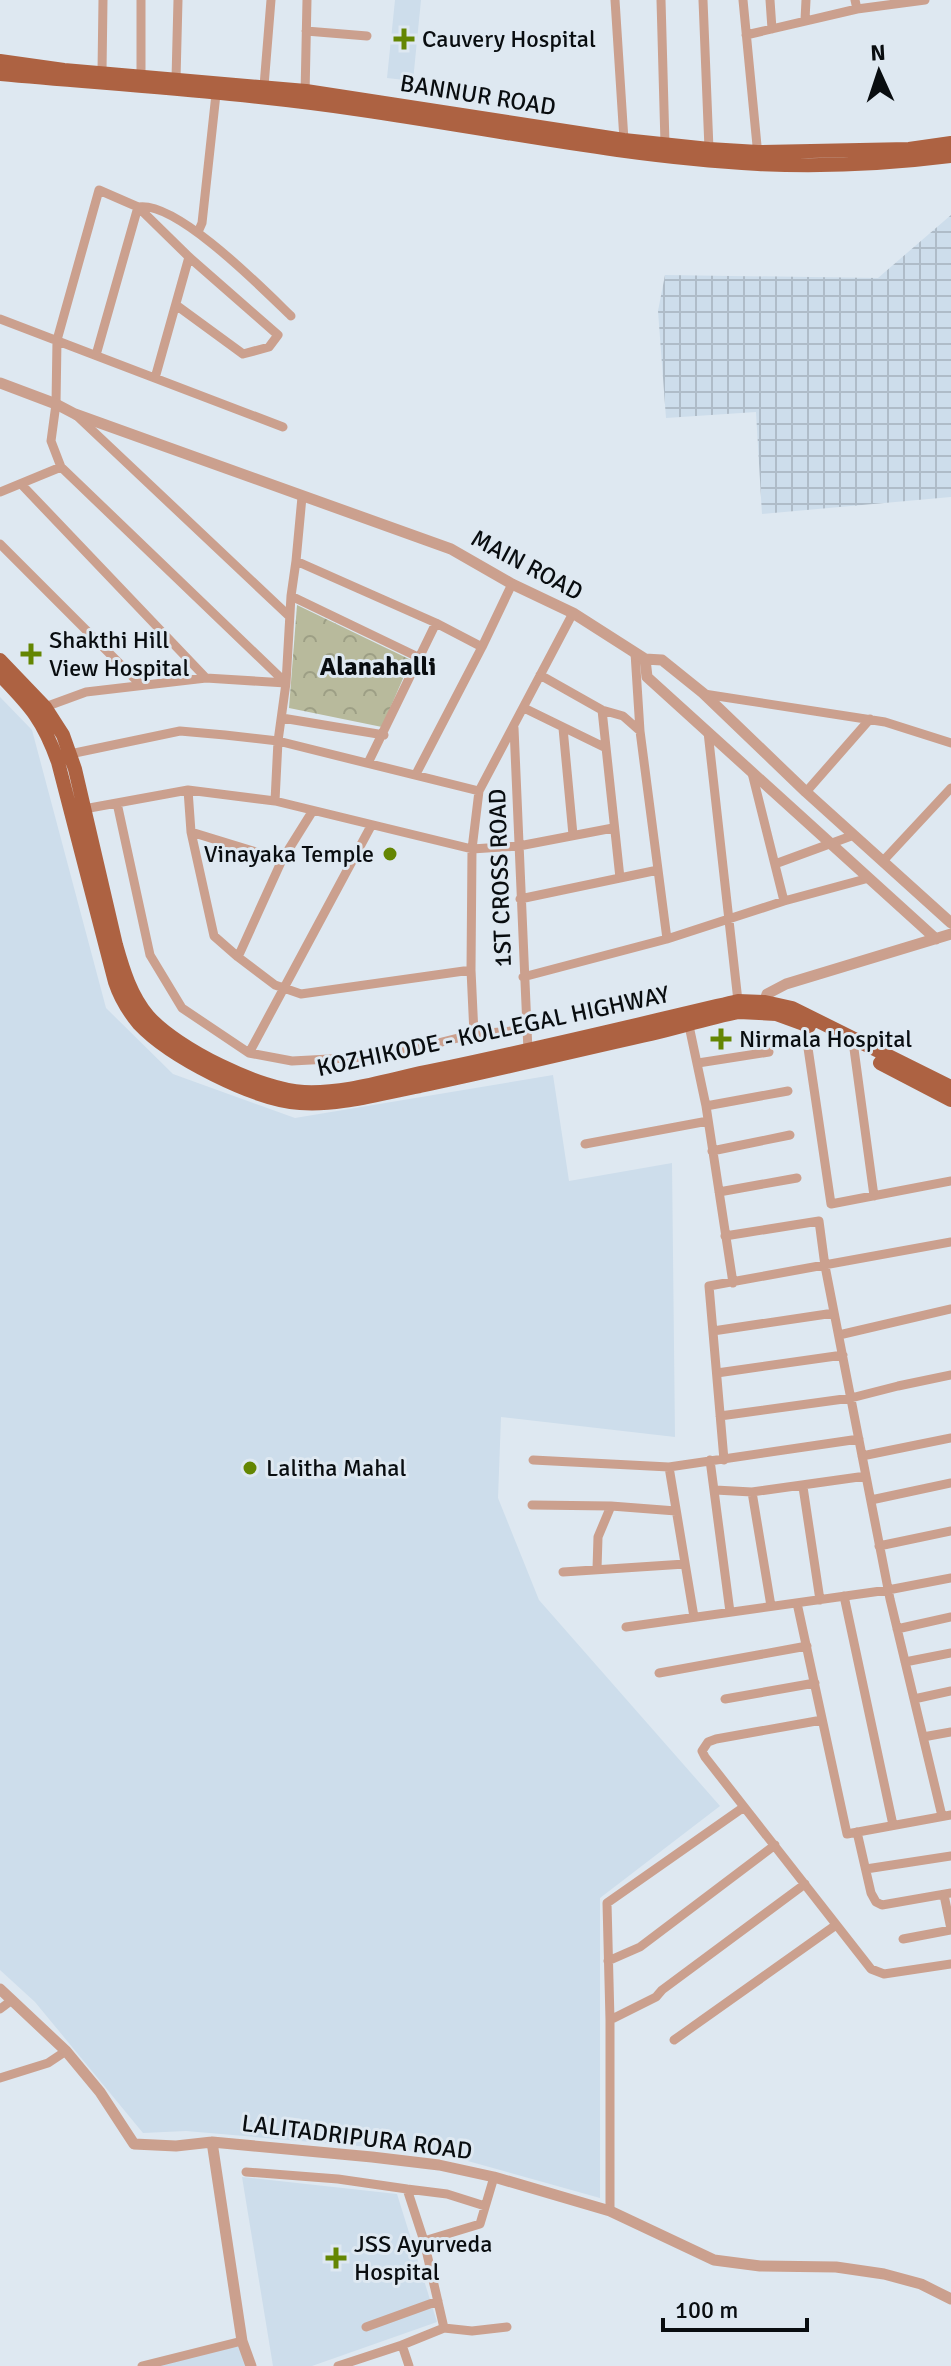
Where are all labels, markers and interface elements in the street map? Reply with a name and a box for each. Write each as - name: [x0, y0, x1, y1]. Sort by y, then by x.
- place label: Cauvery Hospital: [422, 24, 596, 54]
- marker: Cauvery Hospital: [393, 28, 415, 50]
- north arrow: [839, 32, 919, 112]
- text: N: [870, 39, 886, 66]
- street label: BANNUR ROAD: [398, 68, 558, 122]
- street label: MAIN ROAD: [466, 523, 588, 607]
- place label: Shakthi Hill View Hospital: [49, 625, 190, 683]
- marker: Shakthi Hill View Hospital: [20, 643, 42, 665]
- district label: Alanahalli: [320, 651, 436, 683]
- street label: 1ST CROSS ROAD: [482, 788, 518, 968]
- place label: Vinayaka Temple: [204, 839, 374, 869]
- marker: Vinayaka Temple: [381, 845, 399, 863]
- street label: KOZHIKODE - KOLLEGAL HIGHWAY: [314, 979, 672, 1083]
- place label: Nirmala Hospital: [739, 1024, 912, 1054]
- marker: Nirmala Hospital: [710, 1028, 732, 1050]
- place label: Lalitha Mahal: [266, 1453, 407, 1483]
- marker: Lalitha Mahal: [241, 1459, 259, 1477]
- street label: LALITADRIPURA ROAD: [240, 2108, 474, 2166]
- place label: JSS Ayurveda Hospital: [354, 2229, 492, 2287]
- marker: JSS Ayurveda Hospital: [325, 2247, 347, 2269]
- scale bar: [663, 2282, 807, 2332]
- text: 100 m: [675, 2295, 738, 2325]

